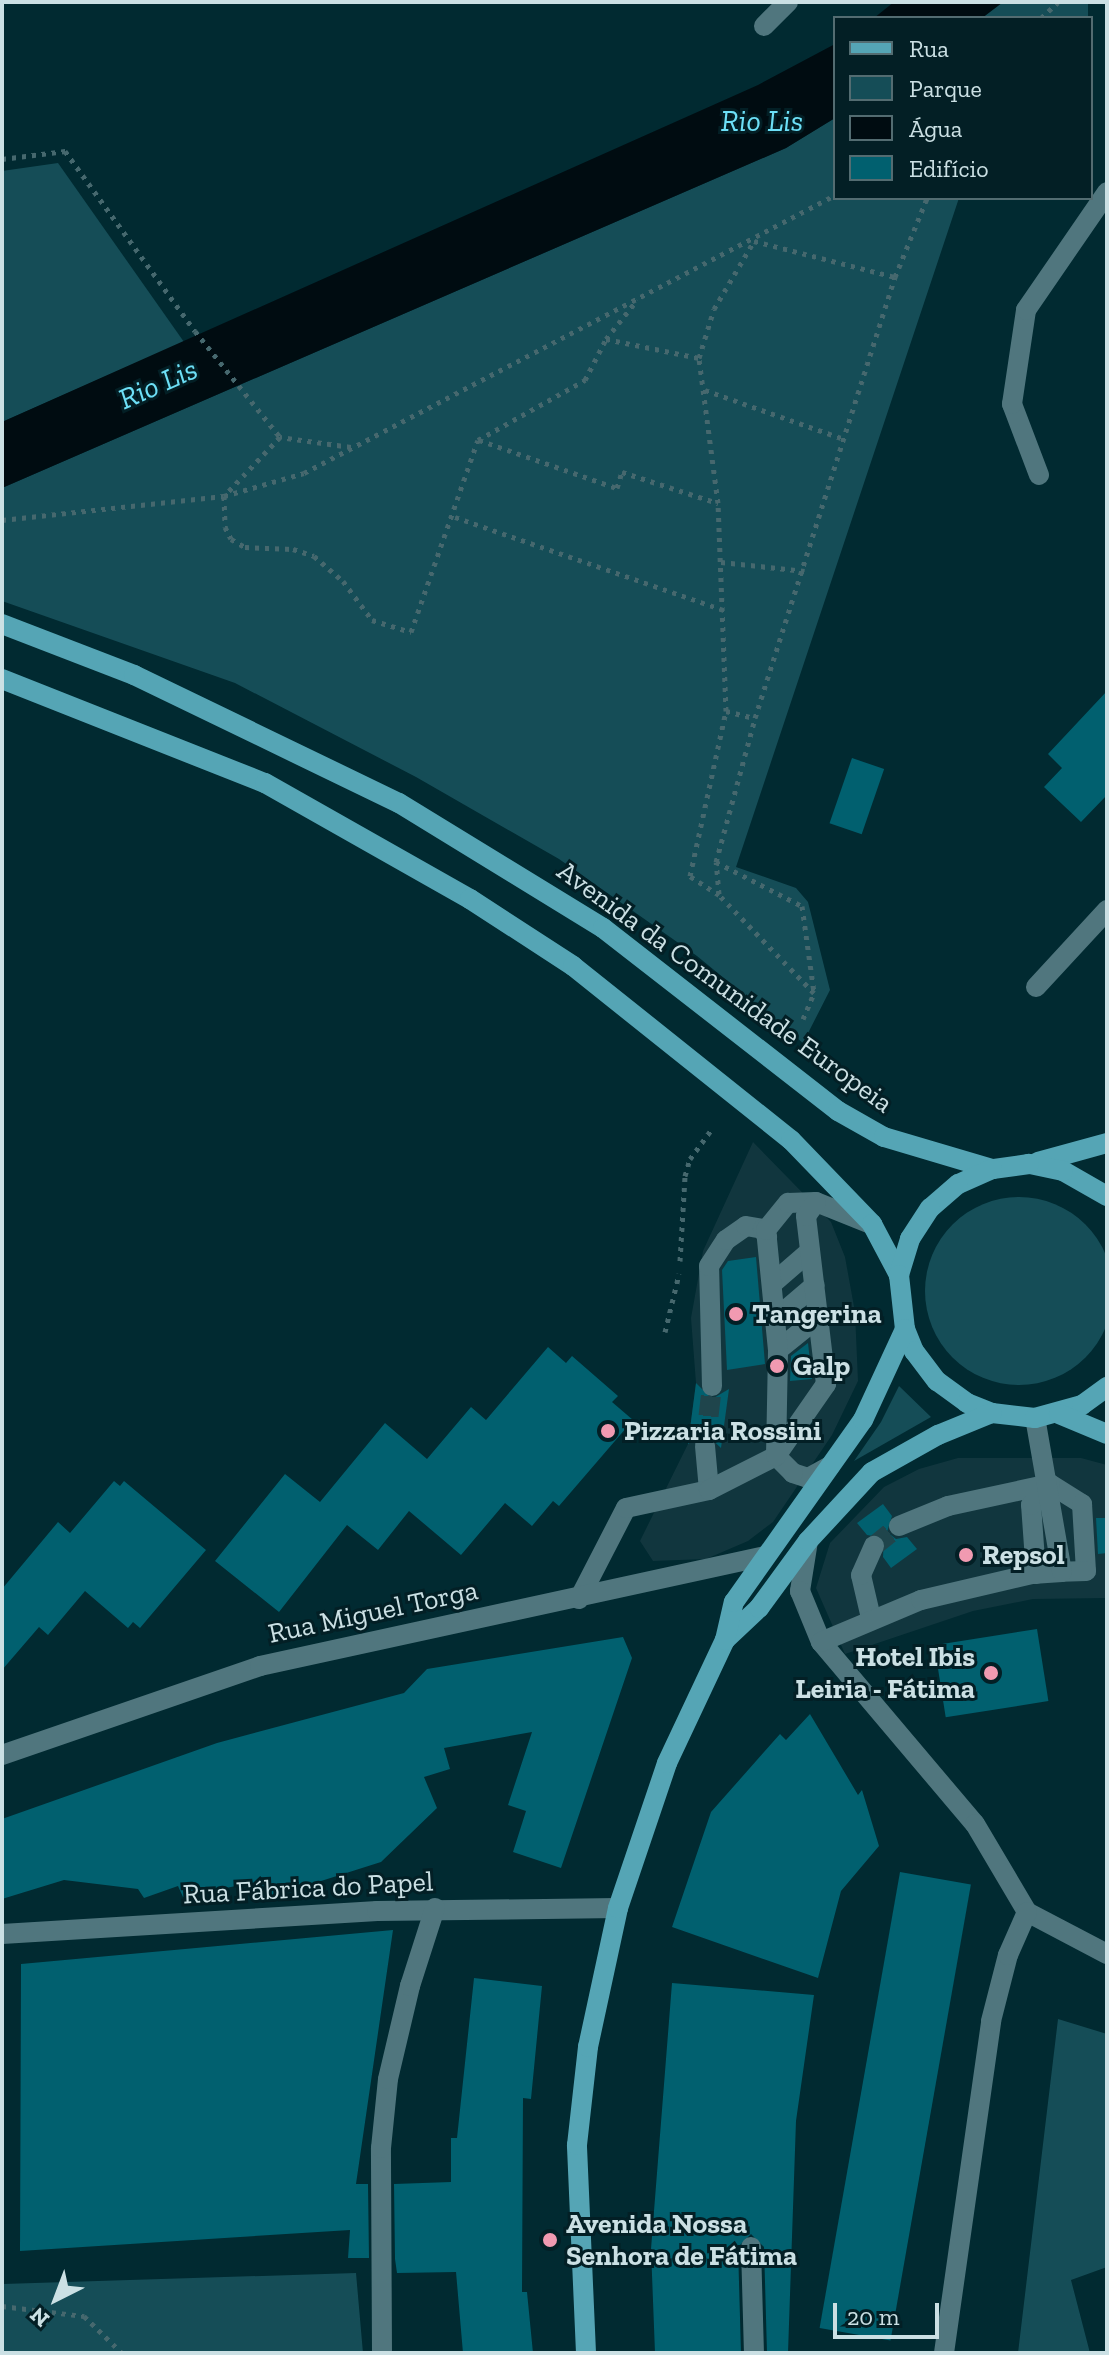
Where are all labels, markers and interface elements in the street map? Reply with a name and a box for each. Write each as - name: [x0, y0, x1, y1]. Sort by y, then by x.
- legend: [833, 16, 1093, 200]
- text: Rua: [909, 34, 949, 63]
- text: Parque: [909, 74, 982, 103]
- water label: Rio Lis: [721, 103, 803, 139]
- text: Água: [909, 114, 962, 143]
- text: Edifício: [909, 154, 989, 183]
- water label: Rio Lis: [113, 351, 203, 417]
- street label: Avenida da Comunidade Europeia: [551, 854, 899, 1120]
- place label: Tangerina: [752, 1297, 882, 1331]
- marker: Tangerina: [727, 1305, 745, 1323]
- place label: Galp: [793, 1349, 850, 1383]
- marker: Galp: [768, 1357, 786, 1375]
- place label: Pizzaria Rossini: [624, 1414, 821, 1448]
- marker: Pizzaria Rossini: [599, 1422, 617, 1440]
- place label: Repsol: [982, 1538, 1065, 1572]
- marker: Repsol: [957, 1546, 975, 1564]
- street label: Rua Miguel Torga: [265, 1573, 481, 1651]
- place label: Hotel Ibis Leiria - Fátima: [795, 1640, 975, 1706]
- marker: Hotel Ibis Leiria - Fátima: [982, 1664, 1000, 1682]
- street label: Rua Fábrica do Papel: [182, 1865, 434, 1911]
- place label: Avenida Nossa Senhora de Fátima: [566, 2207, 797, 2273]
- marker: Avenida Nossa Senhora de Fátima: [541, 2231, 559, 2249]
- north arrow: [16, 2259, 96, 2339]
- scale bar: [837, 2287, 943, 2337]
- text: N: [24, 2302, 55, 2333]
- text: 20 m: [847, 2302, 899, 2331]

